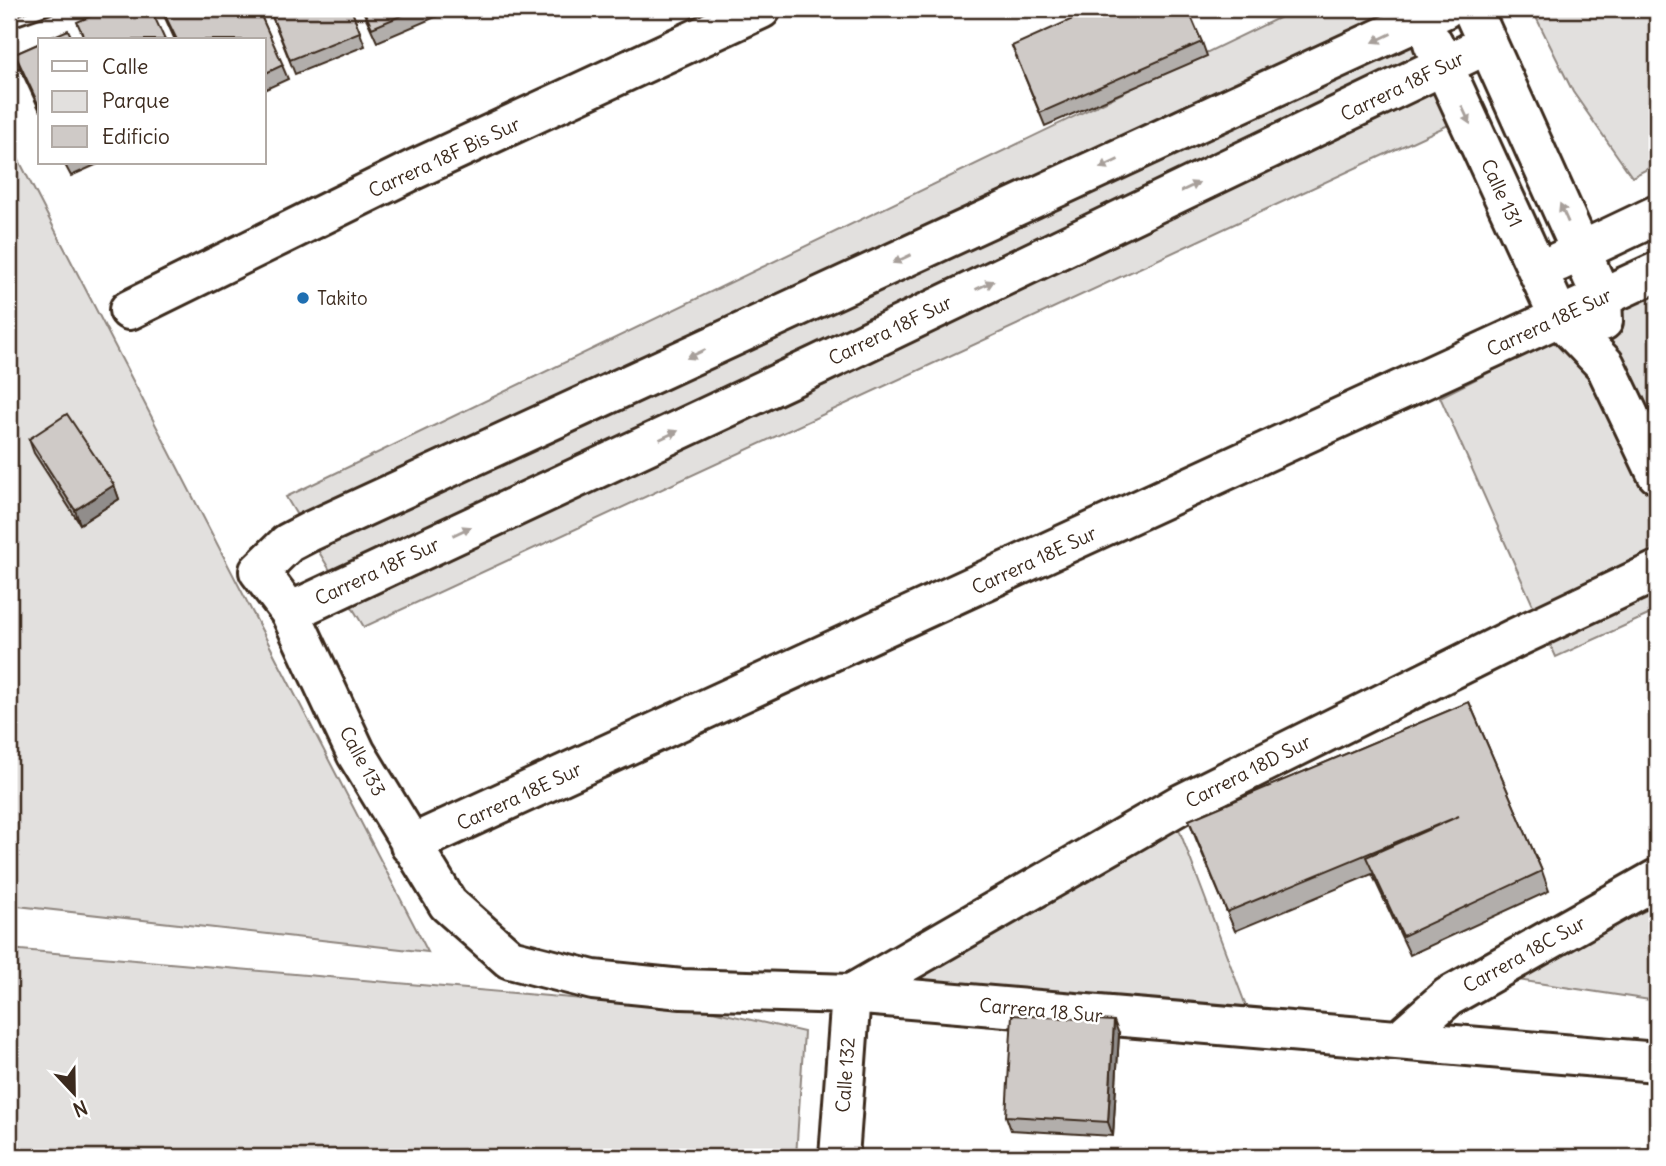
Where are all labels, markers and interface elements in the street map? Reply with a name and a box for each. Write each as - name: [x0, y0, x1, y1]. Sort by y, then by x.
- one-way arrow: [1372, 32, 1392, 43]
- legend: [38, 38, 266, 164]
- street label: Carrera 18F Sur: [1336, 46, 1468, 126]
- text: Calle: [102, 53, 148, 80]
- text: Parque: [102, 87, 170, 114]
- one-way arrow: [1460, 105, 1472, 125]
- street label: Carrera 18F Bis Sur: [364, 111, 524, 203]
- text: Edificio: [102, 123, 170, 150]
- street label: Calle 131: [1476, 155, 1528, 231]
- one-way arrow: [1099, 158, 1119, 170]
- one-way arrow: [1180, 181, 1200, 193]
- one-way arrow: [1558, 203, 1570, 223]
- one-way arrow: [892, 254, 912, 265]
- one-way arrow: [975, 279, 995, 290]
- street label: Carrera 18E Sur: [1483, 283, 1615, 361]
- place label: Takito: [317, 286, 368, 310]
- marker: Takito: [295, 290, 311, 306]
- street label: Carrera 18F Sur: [824, 290, 956, 370]
- one-way arrow: [685, 349, 706, 360]
- one-way arrow: [658, 429, 679, 440]
- street label: Carrera 18E Sur: [968, 521, 1100, 599]
- one-way arrow: [452, 525, 473, 536]
- street label: Carrera 18F Sur: [311, 532, 443, 610]
- street label: Calle 133: [335, 722, 391, 800]
- street label: Carrera 18D Sur: [1181, 729, 1315, 813]
- street label: Carrera 18E Sur: [453, 757, 585, 835]
- street label: Carrera 18C Sur: [1459, 910, 1590, 998]
- street label: Carrera 18 Sur: [978, 993, 1104, 1027]
- street label: Calle 132: [830, 1037, 860, 1113]
- north arrow: [38, 1058, 108, 1128]
- text: N: [70, 1095, 91, 1122]

